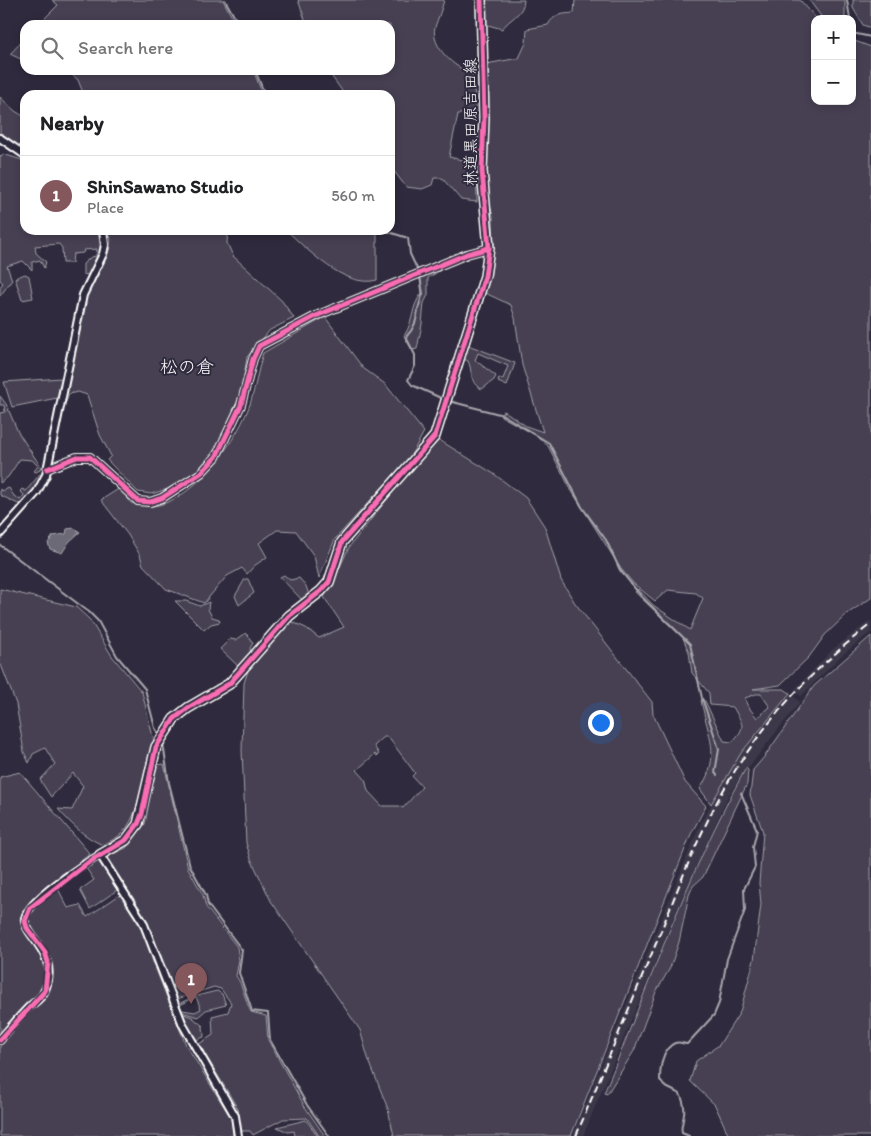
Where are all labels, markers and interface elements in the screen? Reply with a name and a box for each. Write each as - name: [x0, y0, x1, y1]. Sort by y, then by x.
- map controls: [811, 15, 856, 105]
- button: +: [811, 15, 856, 60]
- search box: [20, 20, 395, 75]
- icon: search: [38, 34, 66, 62]
- text: Search here: [78, 36, 173, 59]
- street label: 林道黒田原吉田線: [461, 58, 480, 186]
- button: −: [811, 60, 856, 105]
- text: Nearby: [40, 110, 104, 135]
- text: ShinSawano Studio: [87, 175, 243, 198]
- text: 1: [52, 186, 60, 205]
- text: 560 m: [331, 186, 375, 205]
- text: Place: [87, 198, 124, 217]
- district label: 松の倉: [160, 356, 214, 378]
- your location: [588, 710, 614, 736]
- pin: 1: [175, 963, 207, 1004]

